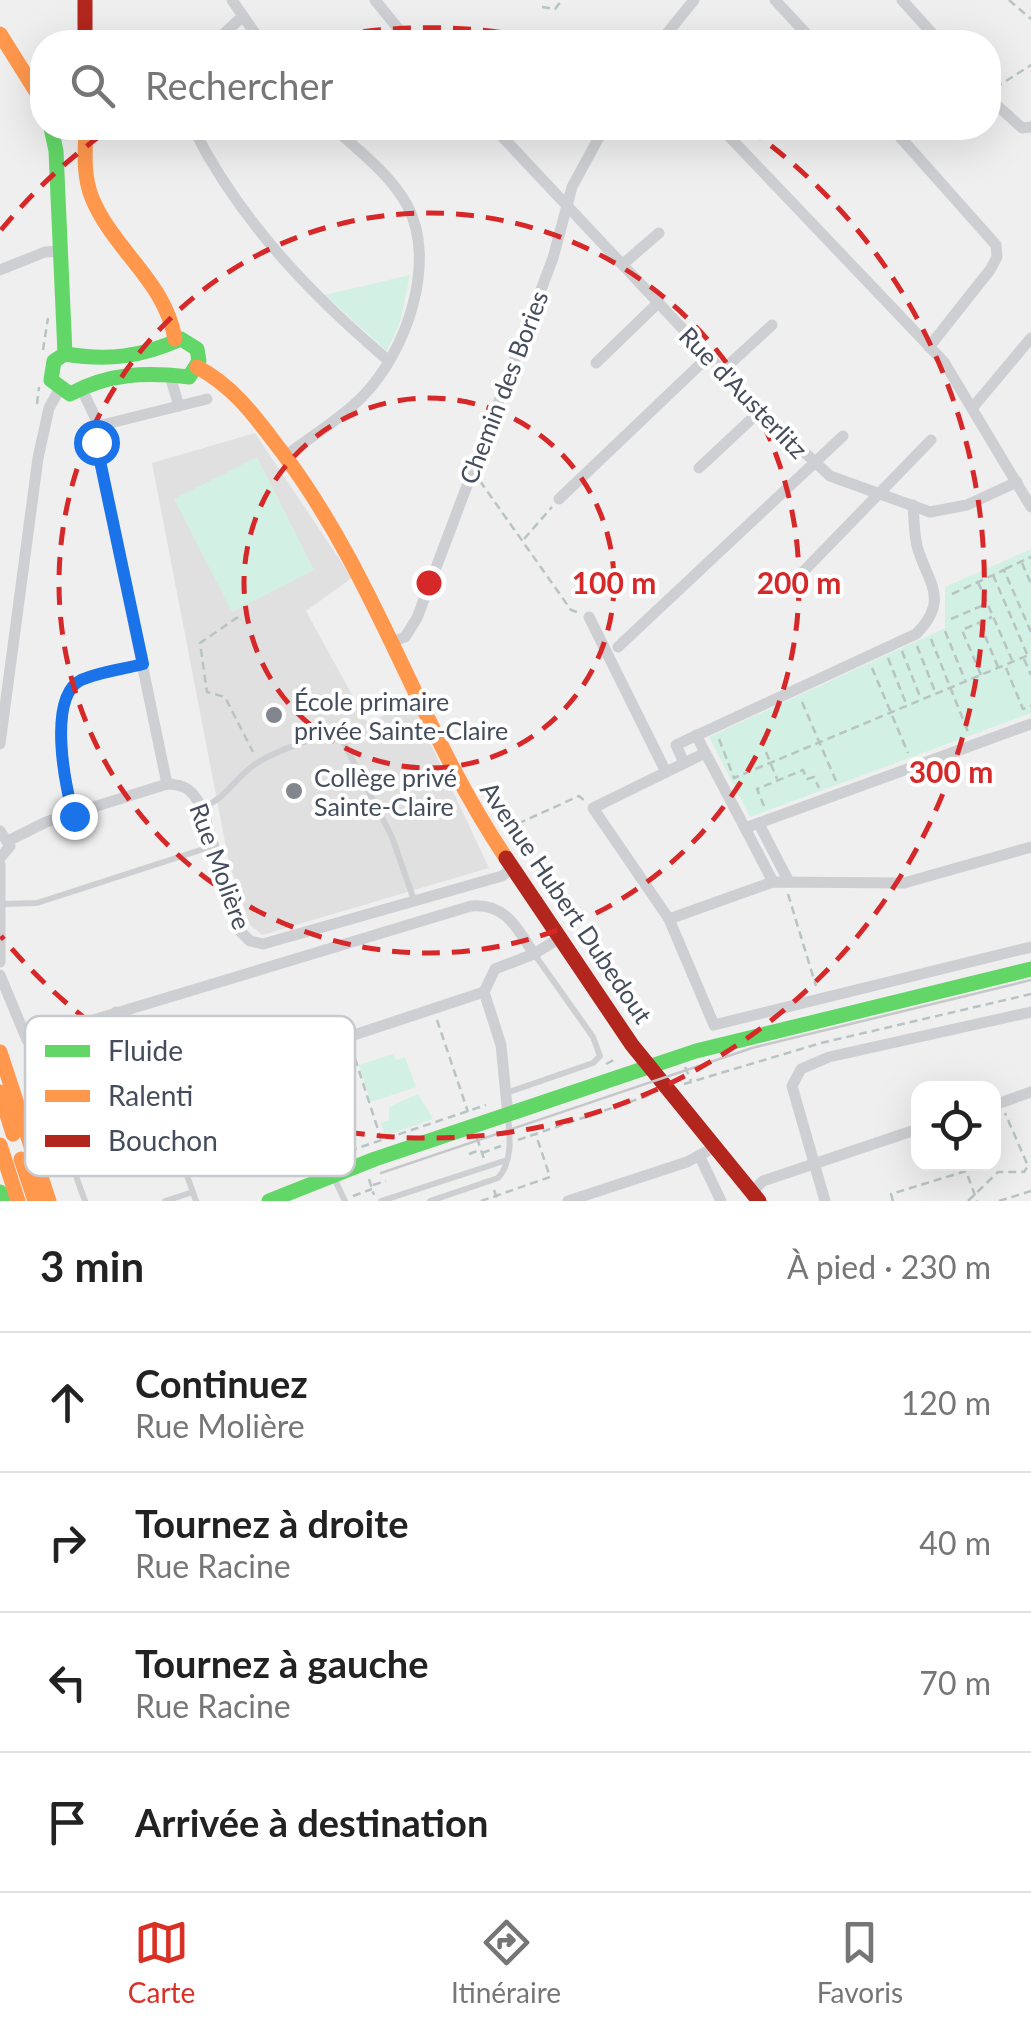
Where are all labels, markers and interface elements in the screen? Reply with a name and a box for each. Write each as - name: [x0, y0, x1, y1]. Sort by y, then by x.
- search box: [30, 30, 1001, 140]
- icon: search: [65, 58, 120, 113]
- text: Rechercher: [145, 62, 333, 108]
- street label: Chemin des Bories: [452, 286, 554, 488]
- street label: Rue d'Austerlitz: [674, 320, 814, 464]
- route start: [74, 420, 120, 466]
- text: 100 m: [572, 564, 656, 600]
- text: 200 m: [757, 564, 841, 600]
- centre of rings: [411, 565, 447, 601]
- place label: École primaire privée Sainte-Claire: [294, 686, 508, 745]
- marker: École primaire privée Sainte-Claire: [263, 704, 285, 726]
- text: 300 m: [909, 753, 993, 789]
- place label: Collège privé Sainte-Claire: [314, 762, 457, 821]
- street label: Avenue Hubert Dubedout: [475, 776, 659, 1028]
- marker: Collège privé Sainte-Claire: [283, 780, 305, 802]
- route end: [52, 794, 98, 840]
- street label: Rue Molière: [184, 799, 258, 933]
- legend: [25, 1016, 355, 1176]
- text: Fluide: [108, 1033, 183, 1067]
- text: Ralenti: [108, 1078, 193, 1112]
- map controls: [911, 1081, 1001, 1171]
- button: locate: [911, 1081, 1001, 1171]
- text: Bouchon: [108, 1123, 218, 1157]
- text: 3 min: [40, 1241, 144, 1291]
- text: À pied · 230 m: [787, 1247, 991, 1286]
- text: Continuez: [135, 1360, 308, 1406]
- icon: ahead: [40, 1375, 95, 1430]
- text: 120 m: [901, 1383, 991, 1422]
- text: Rue Molière: [135, 1406, 305, 1445]
- text: Tournez à droite: [135, 1500, 409, 1546]
- icon: right: [40, 1515, 95, 1570]
- text: 40 m: [919, 1523, 991, 1562]
- text: Rue Racine: [135, 1546, 291, 1585]
- text: Tournez à gauche: [135, 1640, 428, 1686]
- icon: left: [40, 1655, 95, 1710]
- text: 70 m: [919, 1663, 991, 1702]
- text: Rue Racine: [135, 1686, 291, 1725]
- icon: arrive: [40, 1795, 95, 1850]
- text: Arrivée à destination: [135, 1799, 488, 1845]
- tab: Carte: [128, 1915, 195, 2009]
- tab: Itinéraire: [451, 1915, 561, 2009]
- tab: Favoris: [817, 1915, 903, 2009]

